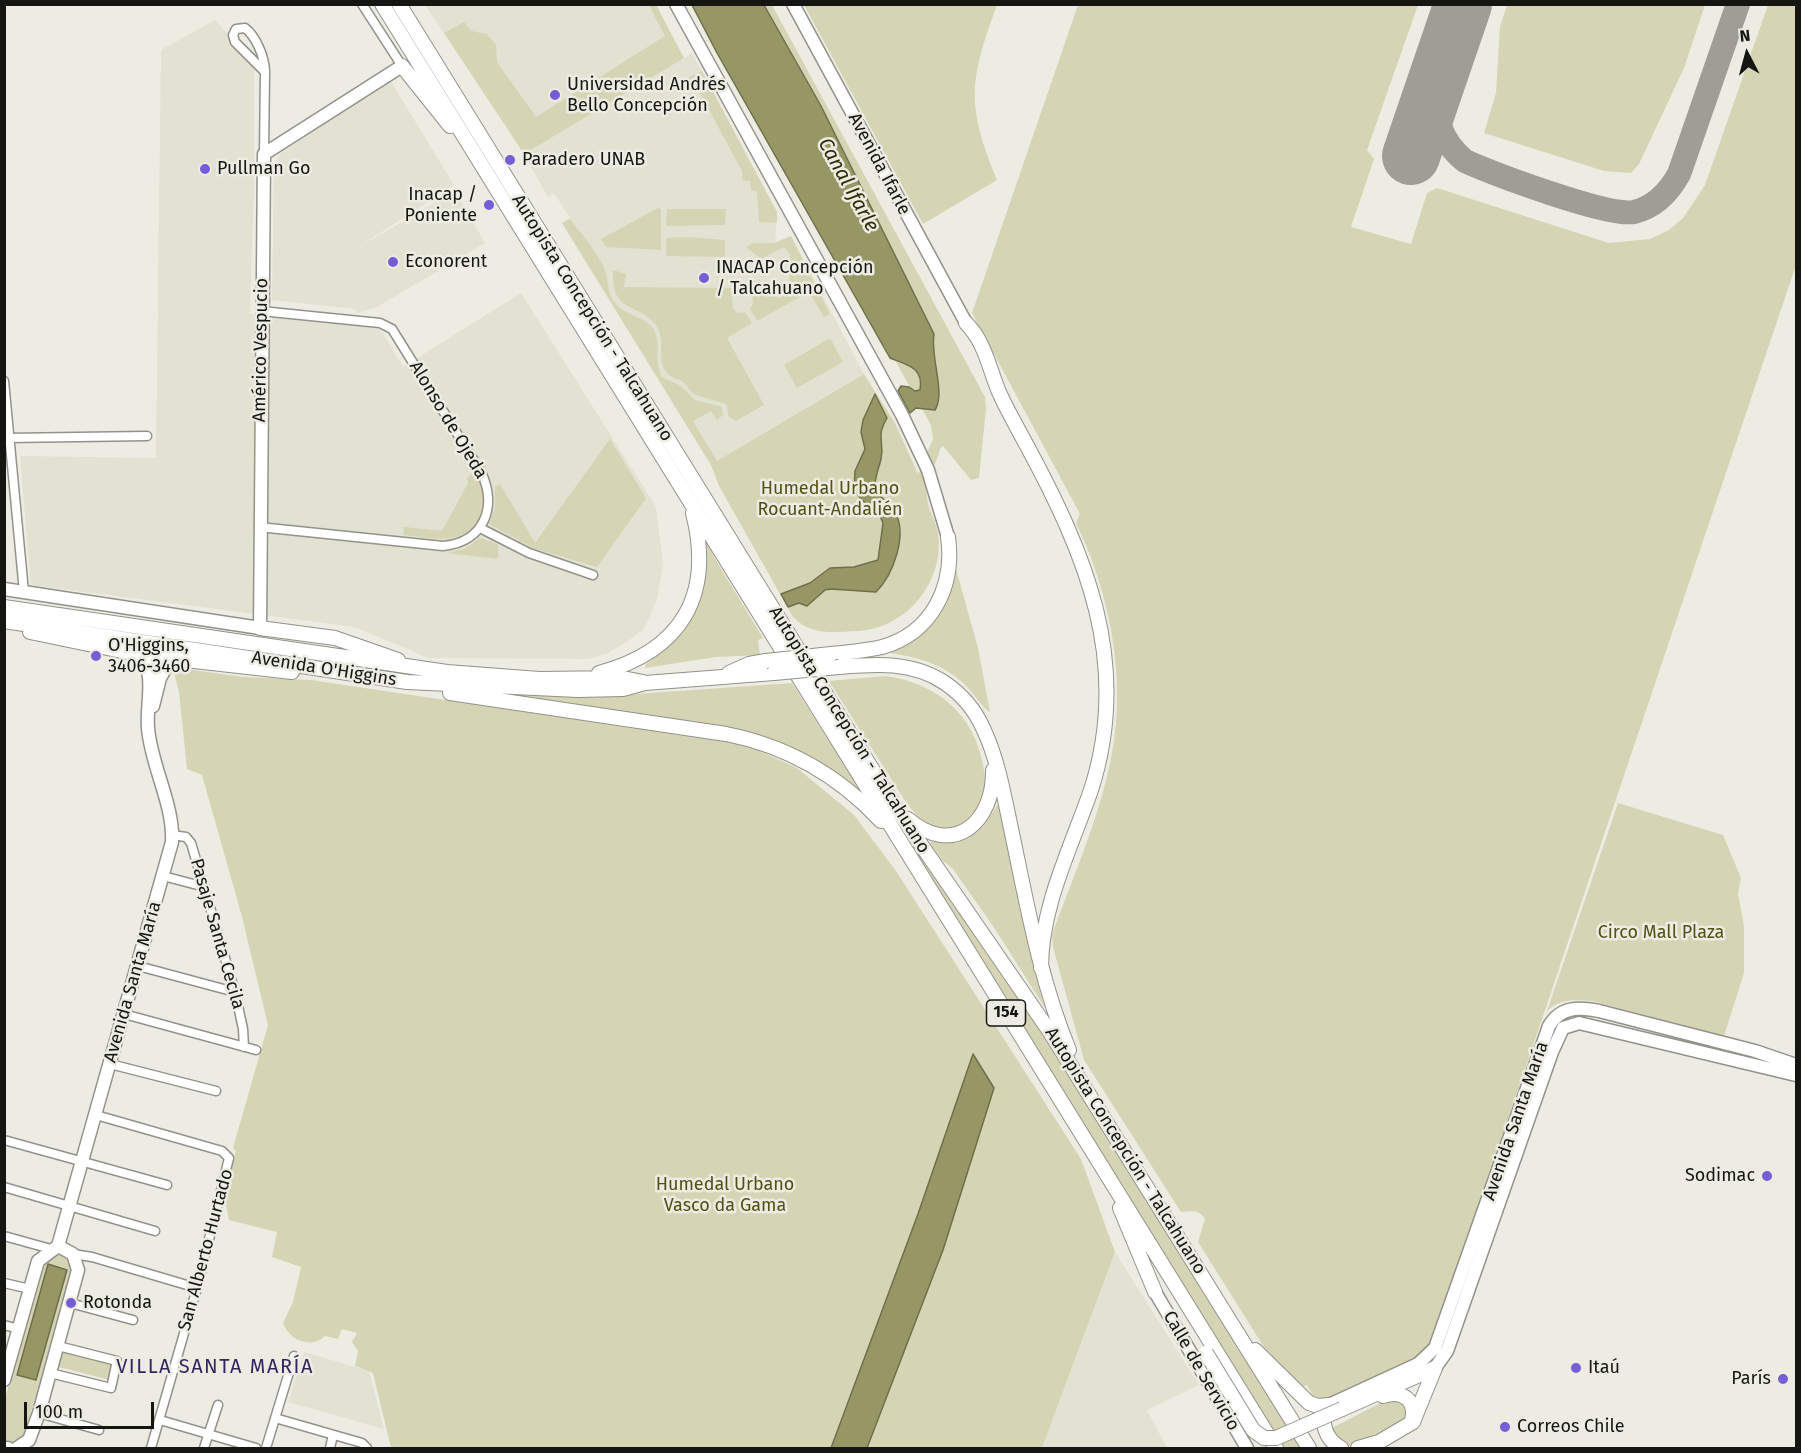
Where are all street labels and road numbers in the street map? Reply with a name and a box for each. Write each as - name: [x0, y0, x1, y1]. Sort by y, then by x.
- street label: Avenida Ifarle: [843, 109, 915, 219]
- street label: Autopista Concepción - Talcahuano: [507, 191, 677, 445]
- street label: Américo Vespucio: [249, 278, 273, 422]
- street label: Alonso de Ojeda: [404, 357, 492, 483]
- street label: Autopista Concepción - Talcahuano: [764, 603, 934, 857]
- street label: Avenida O'Higgins: [250, 647, 398, 691]
- street label: Pasaje Santa Cecila: [185, 856, 249, 1012]
- street label: Avenida Santa María: [100, 899, 166, 1065]
- road number: 154: [986, 1000, 1026, 1026]
- street label: Autopista Concepción - Talcahuano: [1040, 1024, 1210, 1278]
- street label: Avenida Santa María: [1479, 1039, 1553, 1203]
- street label: San Alberto Hurtado: [174, 1167, 238, 1333]
- street label: Calle de Servicio: [1158, 1307, 1244, 1435]

